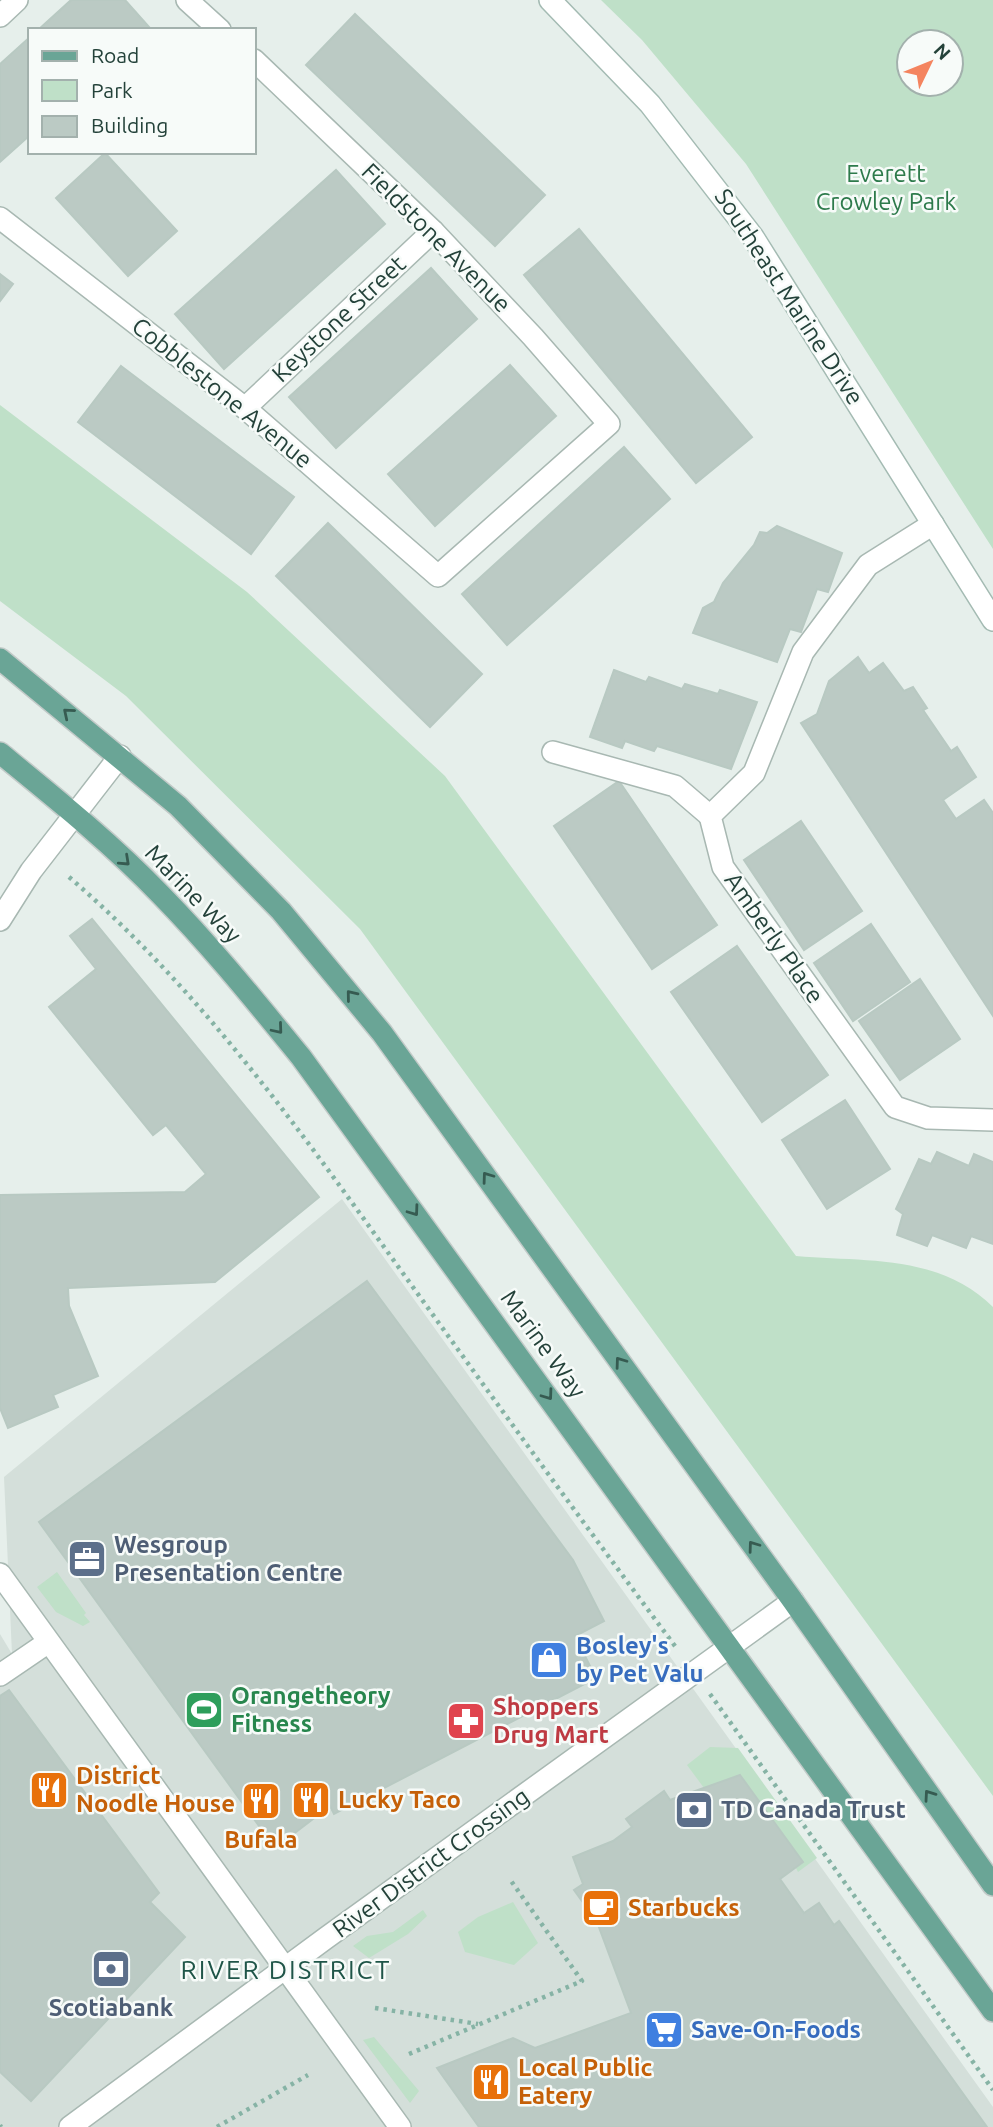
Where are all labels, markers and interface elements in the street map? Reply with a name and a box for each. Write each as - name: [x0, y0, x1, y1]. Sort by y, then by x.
- legend: [28, 28, 256, 154]
- north arrow: [895, 28, 965, 98]
- text: N: [930, 39, 955, 64]
- text: Road: [91, 43, 139, 67]
- text: Park: [91, 78, 133, 102]
- text: Building: [91, 113, 168, 137]
- street label: Fieldstone Avenue: [356, 158, 516, 318]
- park label: Everett Crowley Park: [816, 160, 956, 215]
- street label: Southeast Marine Drive: [710, 184, 869, 410]
- street label: Keystone Street: [266, 250, 411, 387]
- street label: Cobblestone Avenue: [127, 312, 318, 473]
- one-way arrow: [63, 708, 75, 721]
- street label: Marine Way: [140, 839, 247, 949]
- one-way arrow: [117, 853, 130, 865]
- street label: Amberly Place: [719, 867, 829, 1008]
- one-way arrow: [347, 990, 359, 1003]
- one-way arrow: [270, 1020, 282, 1033]
- one-way arrow: [482, 1172, 495, 1185]
- one-way arrow: [406, 1203, 418, 1216]
- street label: Marine Way: [495, 1285, 592, 1403]
- one-way arrow: [616, 1357, 628, 1370]
- one-way arrow: [540, 1387, 552, 1400]
- place label: Wesgroup Presentation Centre: [114, 1531, 343, 1586]
- office icon: Wesgroup Presentation Centre: [66, 1538, 108, 1580]
- one-way arrow: [749, 1541, 761, 1554]
- place label: Bosley's by Pet Valu: [576, 1632, 704, 1687]
- shop icon: Bosley's by Pet Valu: [528, 1639, 570, 1681]
- place label: Orangetheory Fitness: [231, 1682, 391, 1737]
- sports icon: Orangetheory Fitness: [183, 1689, 225, 1731]
- place label: Shoppers Drug Mart: [493, 1693, 609, 1748]
- pharmacy icon: Shoppers Drug Mart: [445, 1700, 487, 1742]
- place label: District Noodle House: [76, 1762, 235, 1817]
- restaurant icon: District Noodle House: [28, 1769, 70, 1811]
- restaurant icon: Lucky Taco: [290, 1779, 332, 1821]
- restaurant icon: Bufala: [240, 1780, 282, 1822]
- street label: River District Crossing: [327, 1782, 534, 1943]
- place label: Lucky Taco: [338, 1786, 461, 1813]
- bank icon: TD Canada Trust: [673, 1789, 715, 1831]
- one-way arrow: [925, 1790, 937, 1803]
- place label: TD Canada Trust: [721, 1796, 906, 1823]
- place label: Bufala: [224, 1826, 298, 1853]
- cafe icon: Starbucks: [580, 1887, 622, 1929]
- place label: Starbucks: [628, 1894, 740, 1921]
- bank icon: Scotiabank: [90, 1948, 132, 1990]
- district label: RIVER DISTRICT: [181, 1955, 391, 1984]
- place label: Scotiabank: [49, 1994, 174, 2021]
- supermarket icon: Save-On-Foods: [643, 2009, 685, 2051]
- place label: Save-On-Foods: [691, 2016, 861, 2043]
- place label: Local Public Eatery: [518, 2054, 653, 2109]
- restaurant icon: Local Public Eatery: [470, 2061, 512, 2103]

